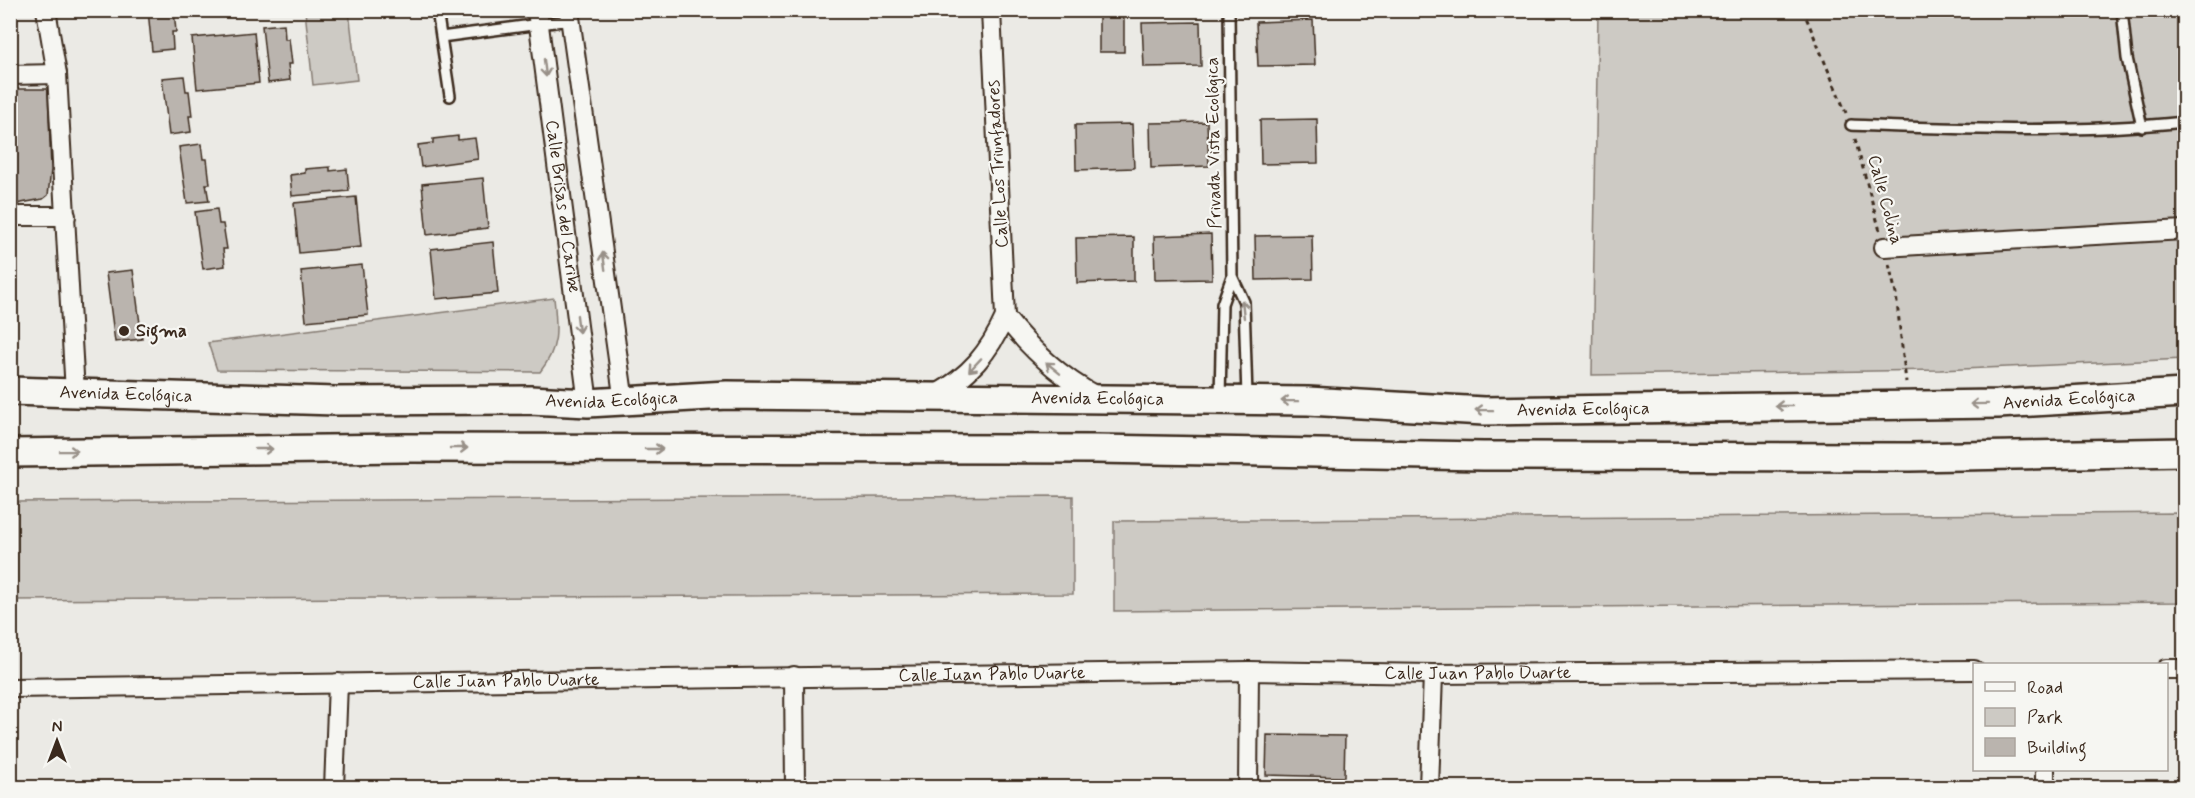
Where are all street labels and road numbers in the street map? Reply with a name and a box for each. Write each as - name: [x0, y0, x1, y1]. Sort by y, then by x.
- street label: Privada Vista Ecológica: [1201, 57, 1227, 229]
- street label: Calle Los Triunfadores: [982, 79, 1014, 249]
- street label: Calle Brisas del Caribe: [539, 118, 586, 294]
- street label: Calle Colina: [1861, 152, 1909, 248]
- street label: Avenida Ecológica: [59, 381, 193, 409]
- street label: Avenida Ecológica: [2002, 384, 2136, 416]
- street label: Avenida Ecológica: [545, 386, 679, 415]
- street label: Avenida Ecológica: [1031, 386, 1164, 412]
- street label: Avenida Ecológica: [1517, 397, 1650, 423]
- street label: Calle Juan Pablo Duarte: [898, 661, 1085, 688]
- street label: Calle Juan Pablo Duarte: [1384, 661, 1571, 686]
- street label: Calle Juan Pablo Duarte: [412, 668, 600, 694]

